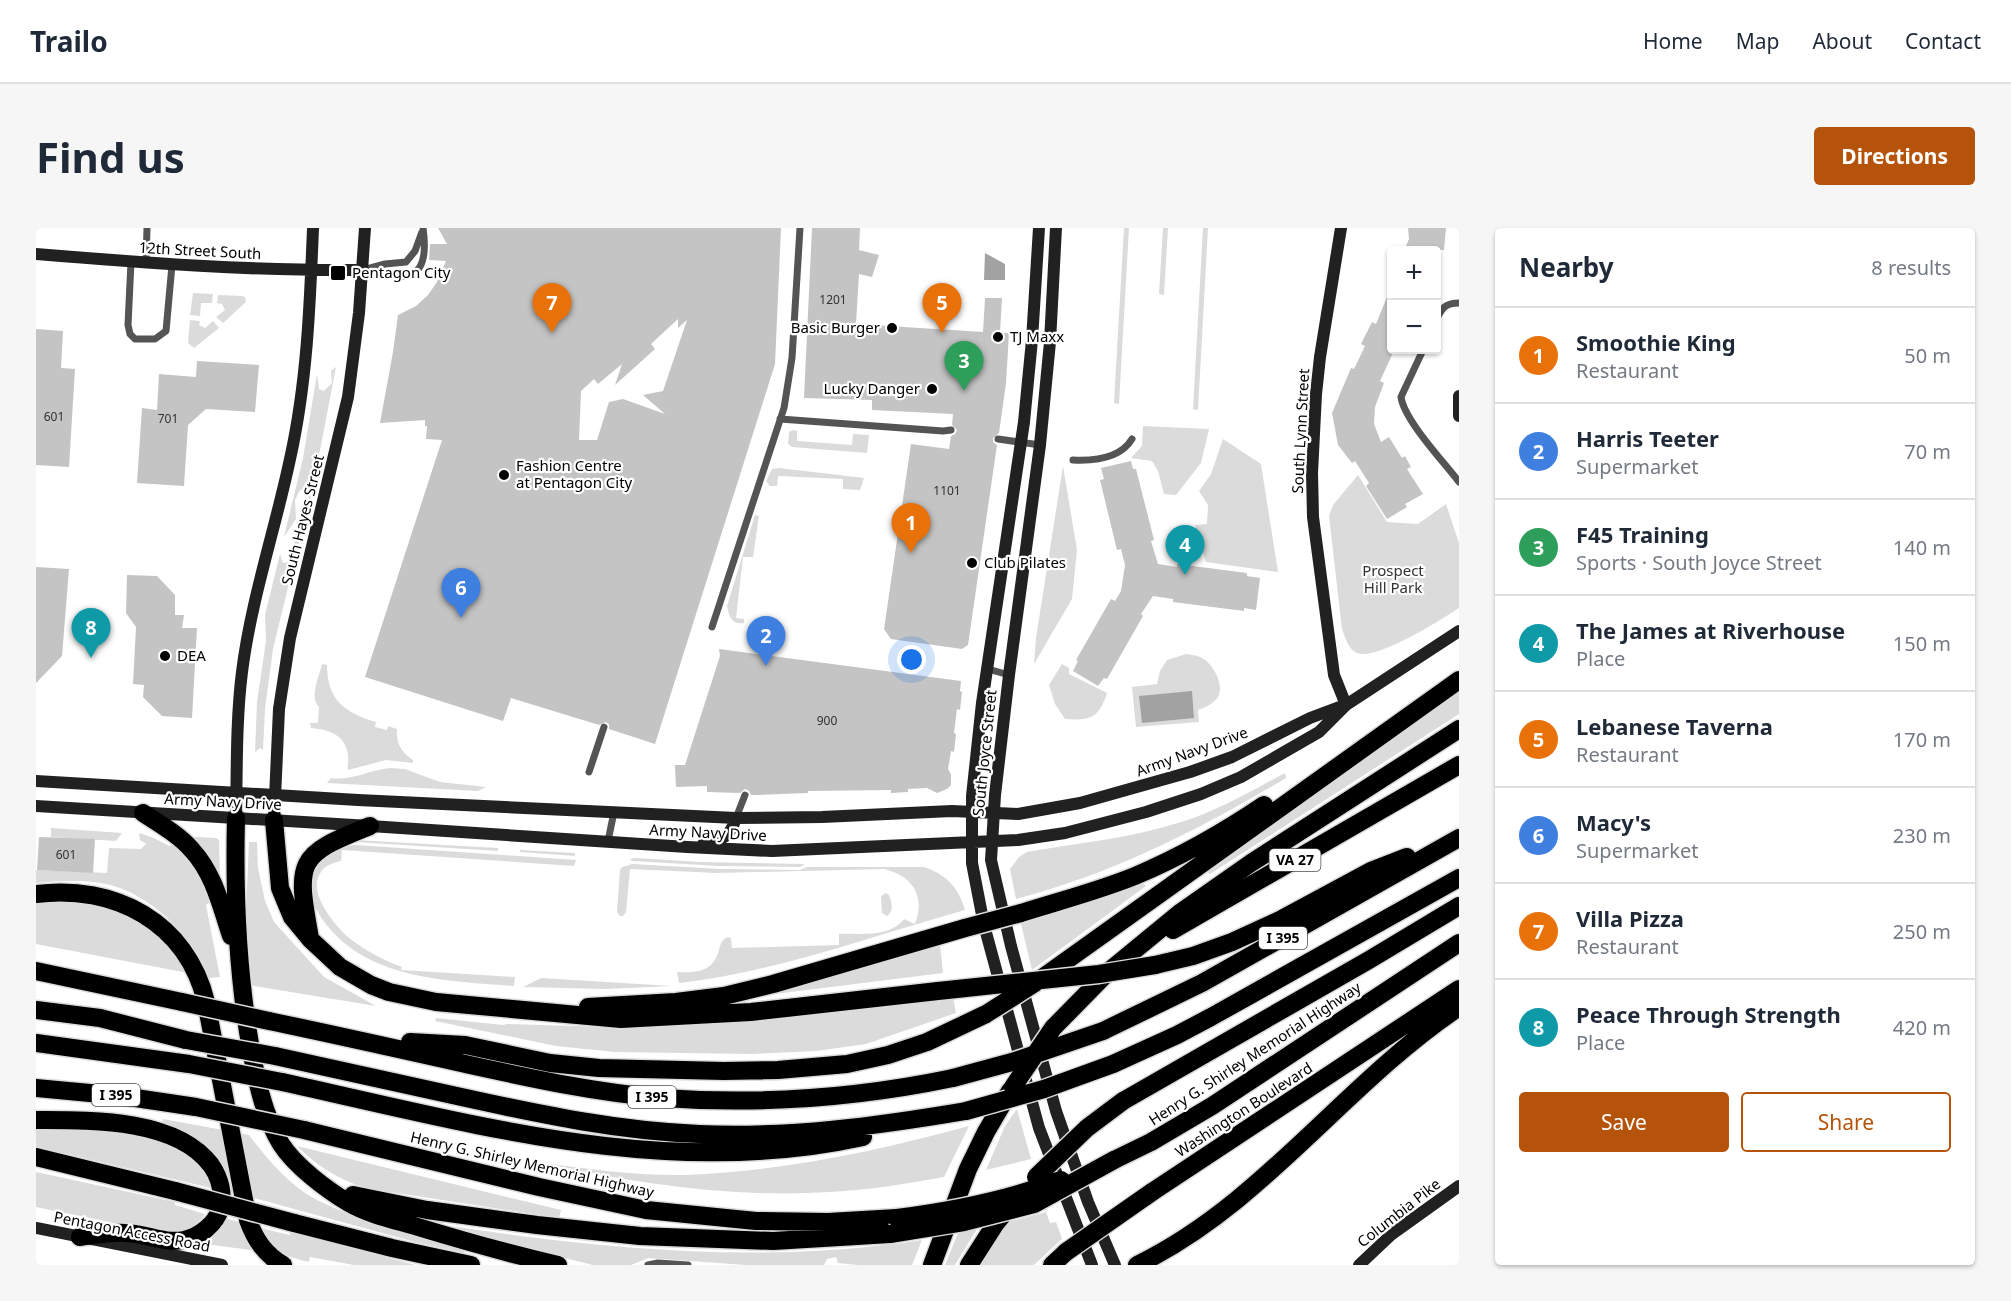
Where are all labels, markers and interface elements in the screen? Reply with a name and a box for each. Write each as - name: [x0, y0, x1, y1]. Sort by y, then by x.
- text: Trailo: [30, 22, 108, 60]
- text: Home: [1643, 27, 1703, 55]
- text: Map: [1736, 27, 1779, 55]
- text: About: [1812, 27, 1872, 55]
- text: Contact: [1905, 27, 1981, 55]
- button: Directions: [1814, 127, 1975, 185]
- text: Find us: [36, 128, 185, 185]
- street label: 12th Street South: [138, 237, 262, 263]
- map controls: [1387, 246, 1441, 354]
- button: +: [1387, 246, 1441, 300]
- text: Nearby: [1519, 249, 1614, 285]
- text: 8 results: [1871, 254, 1951, 281]
- place label: Pentagon City: [352, 262, 451, 282]
- marker: Pentagon City: [329, 264, 347, 282]
- pin: 7: [532, 284, 572, 333]
- pin: 5: [922, 284, 962, 333]
- house number: 1201: [819, 291, 847, 308]
- button: −: [1387, 300, 1441, 354]
- place label: Basic Burger: [791, 317, 880, 337]
- marker: Basic Burger: [885, 321, 899, 335]
- place label: TJ Maxx: [1010, 326, 1064, 346]
- text: Smoothie King: [1576, 327, 1736, 357]
- marker: TJ Maxx: [991, 330, 1005, 344]
- pin: 3: [944, 342, 984, 391]
- text: 1: [1533, 342, 1544, 369]
- text: 50 m: [1904, 342, 1951, 369]
- text: Restaurant: [1576, 357, 1679, 384]
- street label: South Lynn Street: [1287, 367, 1313, 494]
- place label: Lucky Danger: [824, 378, 920, 398]
- marker: Lucky Danger: [925, 382, 939, 396]
- house number: 601: [44, 408, 64, 425]
- house number: 701: [158, 410, 178, 427]
- text: Harris Teeter: [1576, 423, 1719, 453]
- text: 2: [1533, 438, 1544, 465]
- text: 70 m: [1904, 438, 1951, 465]
- street label: South Hayes Street: [276, 452, 328, 587]
- text: Supermarket: [1576, 453, 1699, 480]
- place label: Fashion Centre at Pentagon City: [516, 455, 633, 492]
- marker: Fashion Centre at Pentagon City: [497, 468, 511, 482]
- house number: 1101: [933, 482, 961, 499]
- pin: 1: [892, 504, 930, 553]
- text: F45 Training: [1576, 519, 1709, 549]
- pin: 4: [1166, 526, 1204, 575]
- text: 3: [1533, 534, 1544, 561]
- text: 140 m: [1893, 534, 1951, 561]
- text: Sports · South Joyce Street: [1576, 549, 1822, 576]
- place label: Club Pilates: [984, 552, 1066, 572]
- marker: Club Pilates: [965, 556, 979, 570]
- park label: Prospect Hill Park: [1362, 560, 1424, 597]
- pin: 6: [442, 568, 480, 618]
- pin: 8: [72, 608, 110, 658]
- text: The James at Riverhouse: [1576, 615, 1845, 645]
- pin: 2: [746, 616, 786, 666]
- text: 4: [1533, 630, 1544, 657]
- text: 150 m: [1893, 630, 1951, 657]
- place label: DEA: [177, 645, 206, 665]
- your location: [897, 645, 926, 674]
- text: Place: [1576, 645, 1625, 672]
- marker: DEA: [158, 649, 172, 663]
- street label: South Joyce Street: [967, 688, 1001, 817]
- text: Lebanese Taverna: [1576, 711, 1773, 741]
- house number: 900: [817, 712, 837, 729]
- street label: Army Navy Drive: [1133, 722, 1250, 781]
- text: 5: [1533, 726, 1544, 753]
- text: 170 m: [1893, 726, 1951, 753]
- text: Restaurant: [1576, 741, 1679, 768]
- street label: Army Navy Drive: [164, 788, 282, 814]
- text: Macy's: [1576, 807, 1651, 837]
- street label: Army Navy Drive: [649, 819, 767, 845]
- text: 6: [1533, 822, 1544, 849]
- text: 230 m: [1893, 822, 1951, 849]
- text: Supermarket: [1576, 837, 1699, 864]
- house number: 601: [56, 846, 76, 863]
- road number: VA 27: [1270, 849, 1320, 871]
- text: Villa Pizza: [1576, 903, 1684, 933]
- text: 7: [1533, 918, 1544, 945]
- text: 250 m: [1893, 918, 1951, 945]
- road number: I 395: [1259, 927, 1307, 949]
- text: Restaurant: [1576, 933, 1679, 960]
- street label: Henry G. Shirley Memorial Highway: [1144, 977, 1365, 1129]
- text: Peace Through Strength: [1576, 999, 1841, 1029]
- text: 8: [1533, 1014, 1544, 1041]
- text: 420 m: [1893, 1014, 1951, 1041]
- text: Place: [1576, 1029, 1625, 1056]
- street label: Washington Boulevard: [1171, 1057, 1316, 1161]
- road number: I 395: [92, 1084, 140, 1106]
- road number: I 395: [628, 1086, 676, 1108]
- button: Save: [1519, 1092, 1729, 1152]
- button: Share: [1741, 1092, 1951, 1152]
- street label: Henry G. Shirley Memorial Highway: [408, 1126, 656, 1202]
- street label: Columbia Pike: [1353, 1173, 1444, 1251]
- street label: Pentagon Access Road: [52, 1206, 212, 1256]

